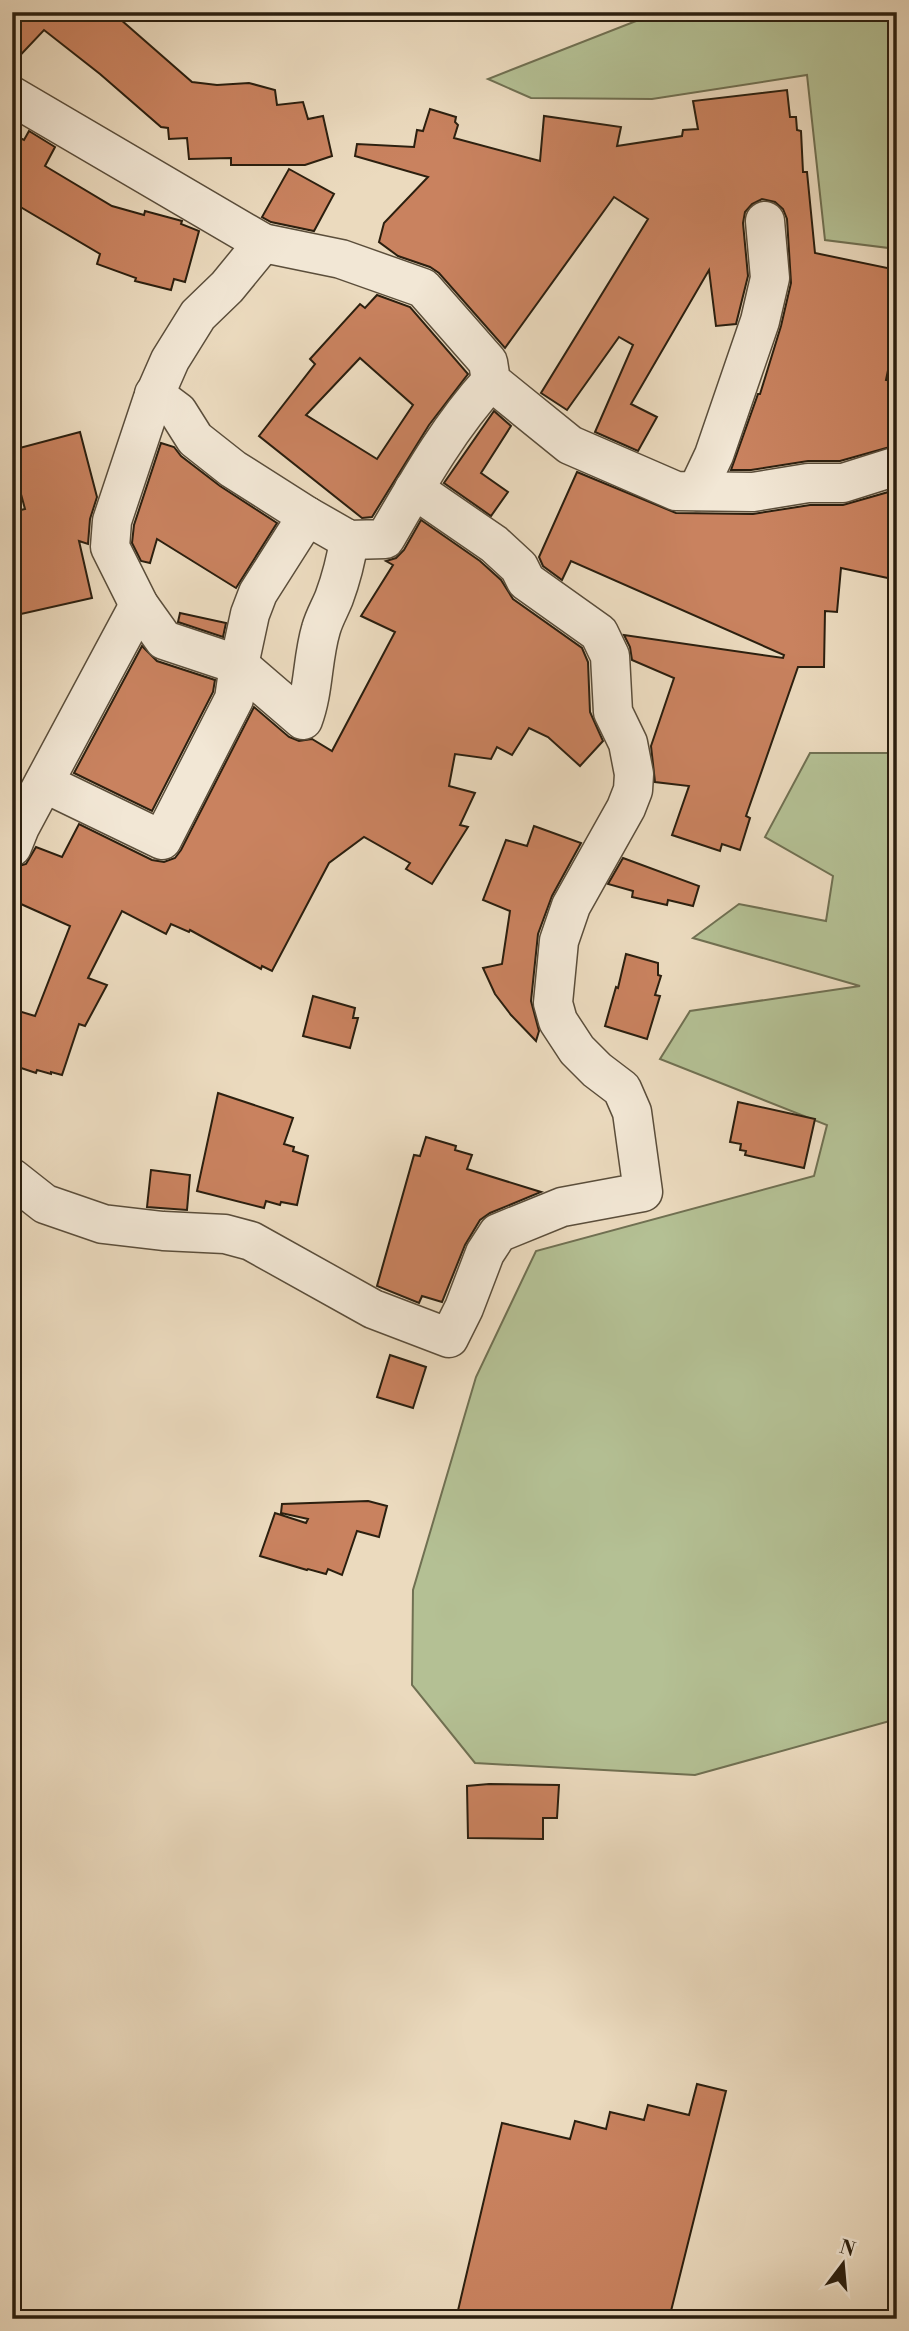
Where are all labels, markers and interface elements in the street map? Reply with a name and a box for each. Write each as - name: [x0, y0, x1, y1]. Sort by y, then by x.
- north arrow: [808, 2230, 878, 2300]
- text: N: [837, 2235, 858, 2262]

